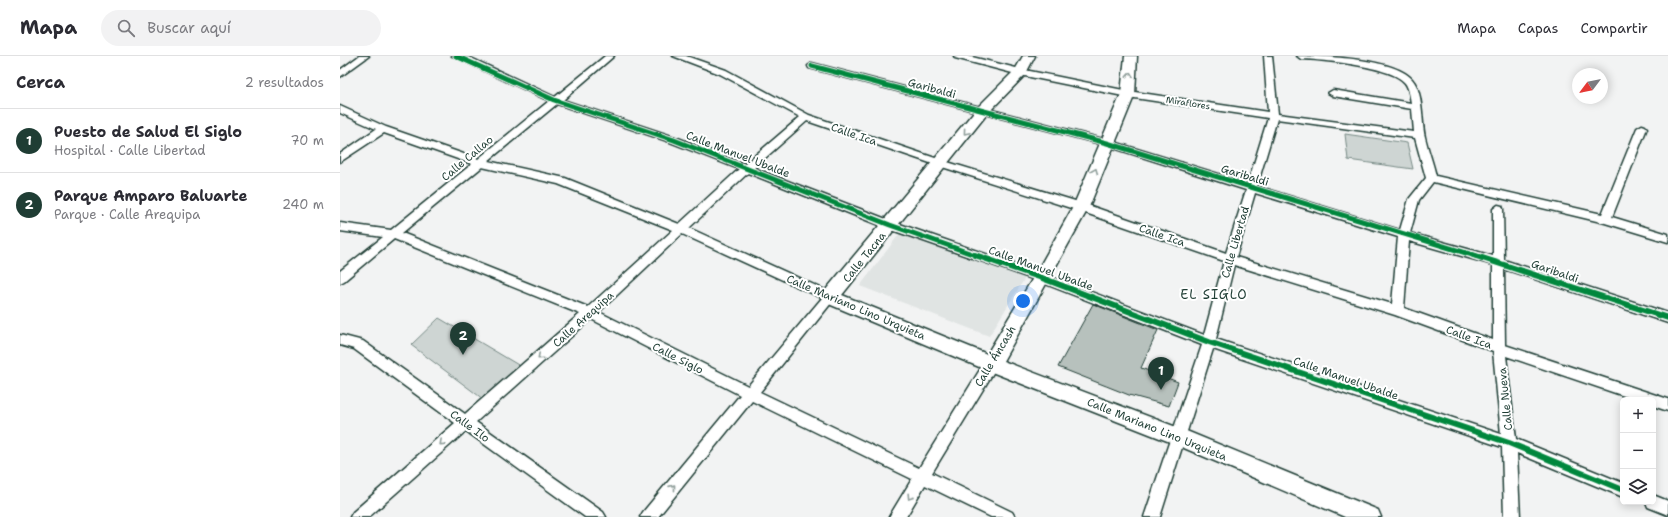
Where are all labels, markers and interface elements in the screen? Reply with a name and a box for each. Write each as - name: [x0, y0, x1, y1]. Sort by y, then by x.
- search box: [101, 10, 381, 46]
- text: Mapa: [20, 15, 77, 40]
- icon: search: [115, 17, 137, 39]
- text: Buscar aquí: [147, 18, 231, 38]
- text: Mapa: [1457, 19, 1496, 37]
- text: Capas: [1518, 19, 1559, 37]
- text: Compartir: [1581, 19, 1648, 37]
- north arrow: [1572, 68, 1608, 104]
- text: Cerca: [16, 71, 65, 93]
- one-way arrow: [1125, 72, 1134, 78]
- text: 2 resultados: [245, 74, 324, 91]
- street label: Garibaldi: [906, 75, 958, 102]
- street label: Miraflores: [1165, 94, 1211, 112]
- street label: Calle Ica: [829, 120, 879, 149]
- text: Puesto de Salud El Siglo: [54, 122, 242, 142]
- one-way arrow: [963, 127, 970, 134]
- street label: Calle Manuel Ubalde: [684, 128, 792, 181]
- text: 1: [26, 132, 32, 149]
- text: 70 m: [290, 132, 324, 149]
- street label: Calle Callao: [438, 132, 497, 184]
- text: Hospital · Calle Libertad: [54, 142, 206, 159]
- street label: Garibaldi: [1219, 161, 1271, 190]
- one-way arrow: [1091, 167, 1099, 174]
- text: Parque Amparo Baluarte: [54, 186, 248, 206]
- text: 2: [24, 196, 34, 213]
- text: 240 m: [282, 196, 324, 213]
- street label: Calle Libertad: [1218, 204, 1253, 280]
- text: Parque · Calle Arequipa: [54, 206, 200, 223]
- street label: Calle Ica: [1137, 221, 1187, 250]
- street label: Calle Tacna: [839, 229, 890, 286]
- street label: Calle Manuel Ubalde: [986, 243, 1095, 294]
- street label: Garibaldi: [1529, 256, 1581, 287]
- street label: Calle Mariano Lino Urquieta: [784, 271, 928, 344]
- district label: EL SIGLO: [1180, 286, 1248, 303]
- street label: Calle Arequipa: [550, 288, 617, 351]
- your location: [1013, 291, 1033, 311]
- pin: 2: [450, 322, 476, 355]
- street label: Calle Áncash: [970, 322, 1020, 390]
- street label: Calle Ica: [1444, 322, 1494, 353]
- street label: Calle Siglo: [650, 339, 706, 378]
- one-way arrow: [537, 353, 545, 360]
- street label: Calle Manuel Ubalde: [1291, 353, 1400, 404]
- pin: 1: [1148, 357, 1174, 390]
- street label: Calle Nueva: [1495, 367, 1516, 431]
- street label: Calle Mariano Lino Urquieta: [1085, 395, 1229, 464]
- map controls: [1620, 397, 1656, 505]
- button: +: [1620, 397, 1656, 433]
- street label: Calle Ilo: [447, 407, 493, 446]
- button: −: [1620, 433, 1656, 469]
- one-way arrow: [439, 438, 447, 446]
- button: layers: [1620, 469, 1656, 505]
- one-way arrow: [668, 484, 675, 491]
- one-way arrow: [907, 493, 915, 500]

